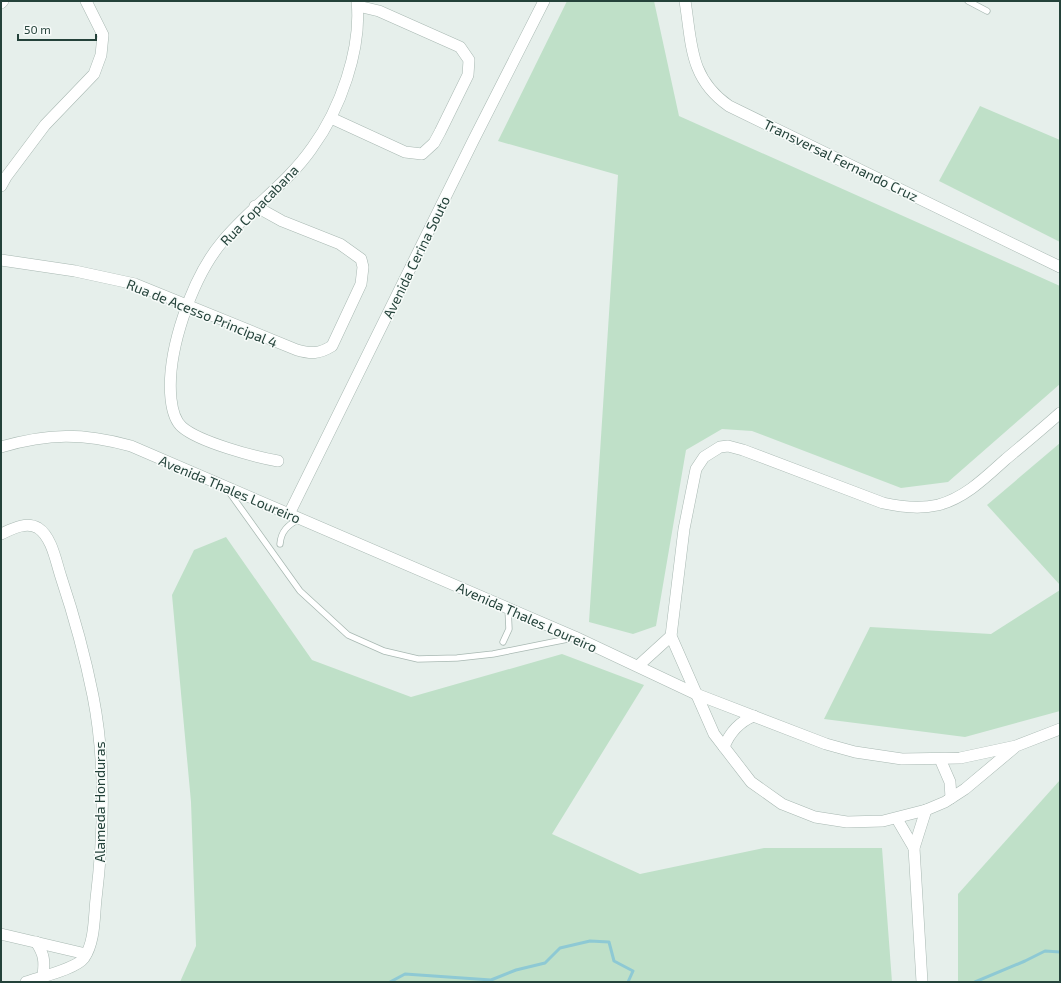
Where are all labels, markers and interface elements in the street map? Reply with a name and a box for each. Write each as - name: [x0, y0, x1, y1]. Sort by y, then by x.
- scale bar: [18, 16, 96, 42]
- text: 50 m: [24, 22, 51, 36]
- street label: Transversal Fernando Cruz: [761, 115, 921, 205]
- street label: Rua Copacabana: [216, 161, 302, 249]
- street label: Avenida Cerina Souto: [379, 193, 453, 321]
- street label: Rua de Acesso Principal 4: [124, 275, 280, 351]
- street label: Avenida Thales Loureiro: [157, 451, 303, 527]
- street label: Avenida Thales Loureiro: [454, 578, 600, 656]
- street label: Alameda Honduras: [91, 741, 108, 863]

